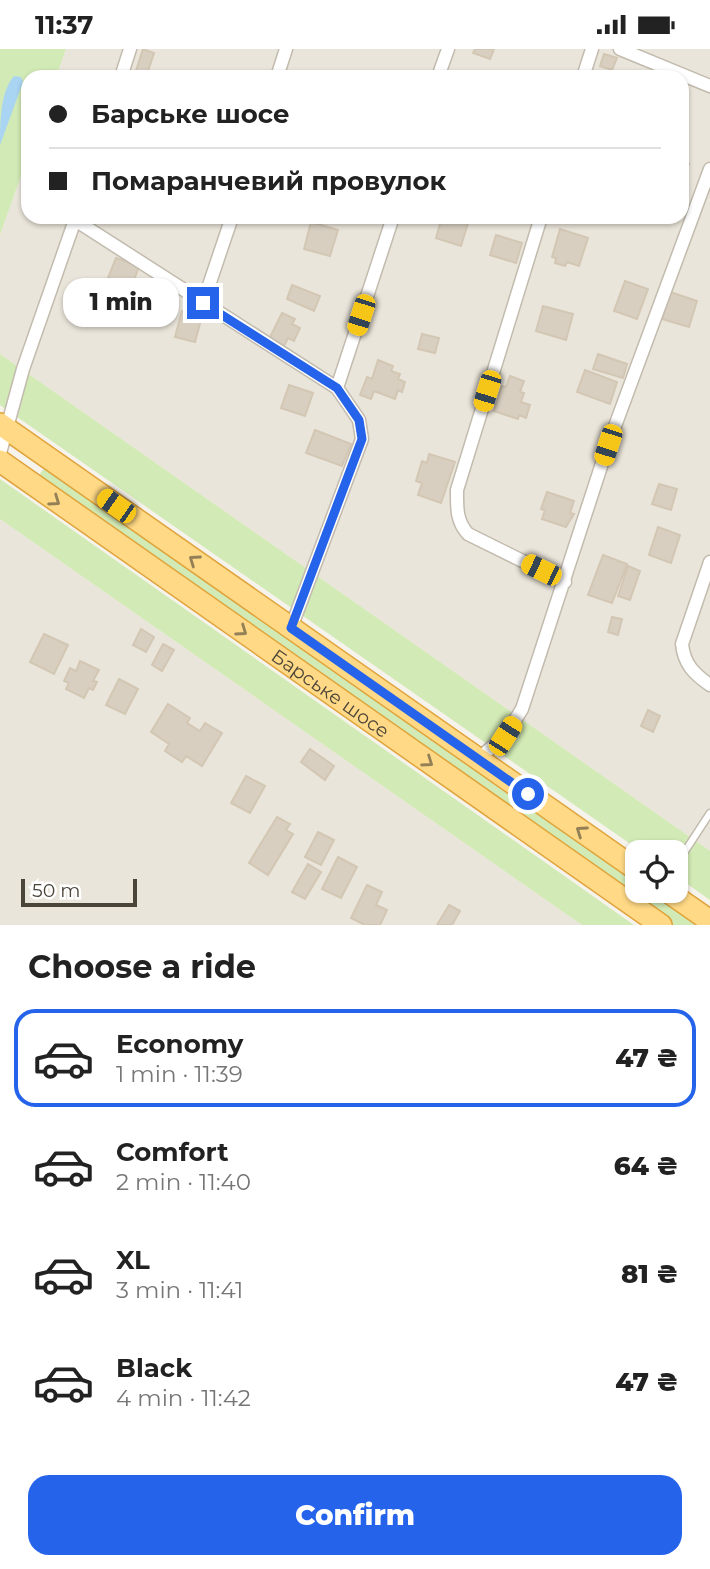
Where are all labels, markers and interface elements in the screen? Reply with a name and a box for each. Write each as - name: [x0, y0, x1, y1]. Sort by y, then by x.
- text: 11:37: [35, 9, 93, 41]
- text: Барське шосе: [91, 98, 290, 130]
- text: Помаранчевий провулок: [91, 165, 446, 197]
- callout: 1 min: [63, 279, 178, 327]
- route end: [187, 287, 219, 319]
- text: 1 min: [89, 288, 153, 316]
- car: [345, 292, 378, 338]
- car: [471, 368, 504, 414]
- car: [592, 422, 625, 468]
- car: [93, 485, 140, 527]
- one-way arrow: [47, 493, 60, 505]
- car: [518, 551, 565, 589]
- one-way arrow: [189, 556, 202, 568]
- one-way arrow: [234, 623, 247, 635]
- street label: Барське шосе: [267, 644, 394, 742]
- car: [485, 713, 526, 759]
- one-way arrow: [420, 754, 433, 766]
- route start: [512, 778, 544, 810]
- one-way arrow: [576, 827, 589, 839]
- map controls: [625, 840, 688, 903]
- button: locate: [625, 840, 688, 903]
- scale bar: [21, 876, 136, 908]
- text: 50 m: [32, 879, 80, 902]
- text: Choose a ride: [28, 947, 256, 986]
- icon: car: [32, 1027, 95, 1090]
- text: Economy: [116, 1028, 243, 1060]
- text: 47 ₴: [615, 1042, 678, 1074]
- text: 1 min · 11:39: [116, 1060, 243, 1088]
- icon: car: [32, 1135, 95, 1198]
- text: Comfort: [116, 1136, 228, 1168]
- text: 64 ₴: [614, 1150, 678, 1182]
- text: 2 min · 11:40: [116, 1168, 251, 1196]
- icon: car: [32, 1243, 95, 1306]
- text: XL: [116, 1244, 150, 1276]
- text: 81 ₴: [621, 1258, 678, 1290]
- text: 3 min · 11:41: [116, 1276, 243, 1304]
- icon: car: [32, 1351, 95, 1414]
- text: Black: [116, 1352, 192, 1384]
- text: 47 ₴: [615, 1366, 678, 1398]
- text: 4 min · 11:42: [116, 1384, 251, 1412]
- button: Confirm: [28, 1475, 682, 1555]

